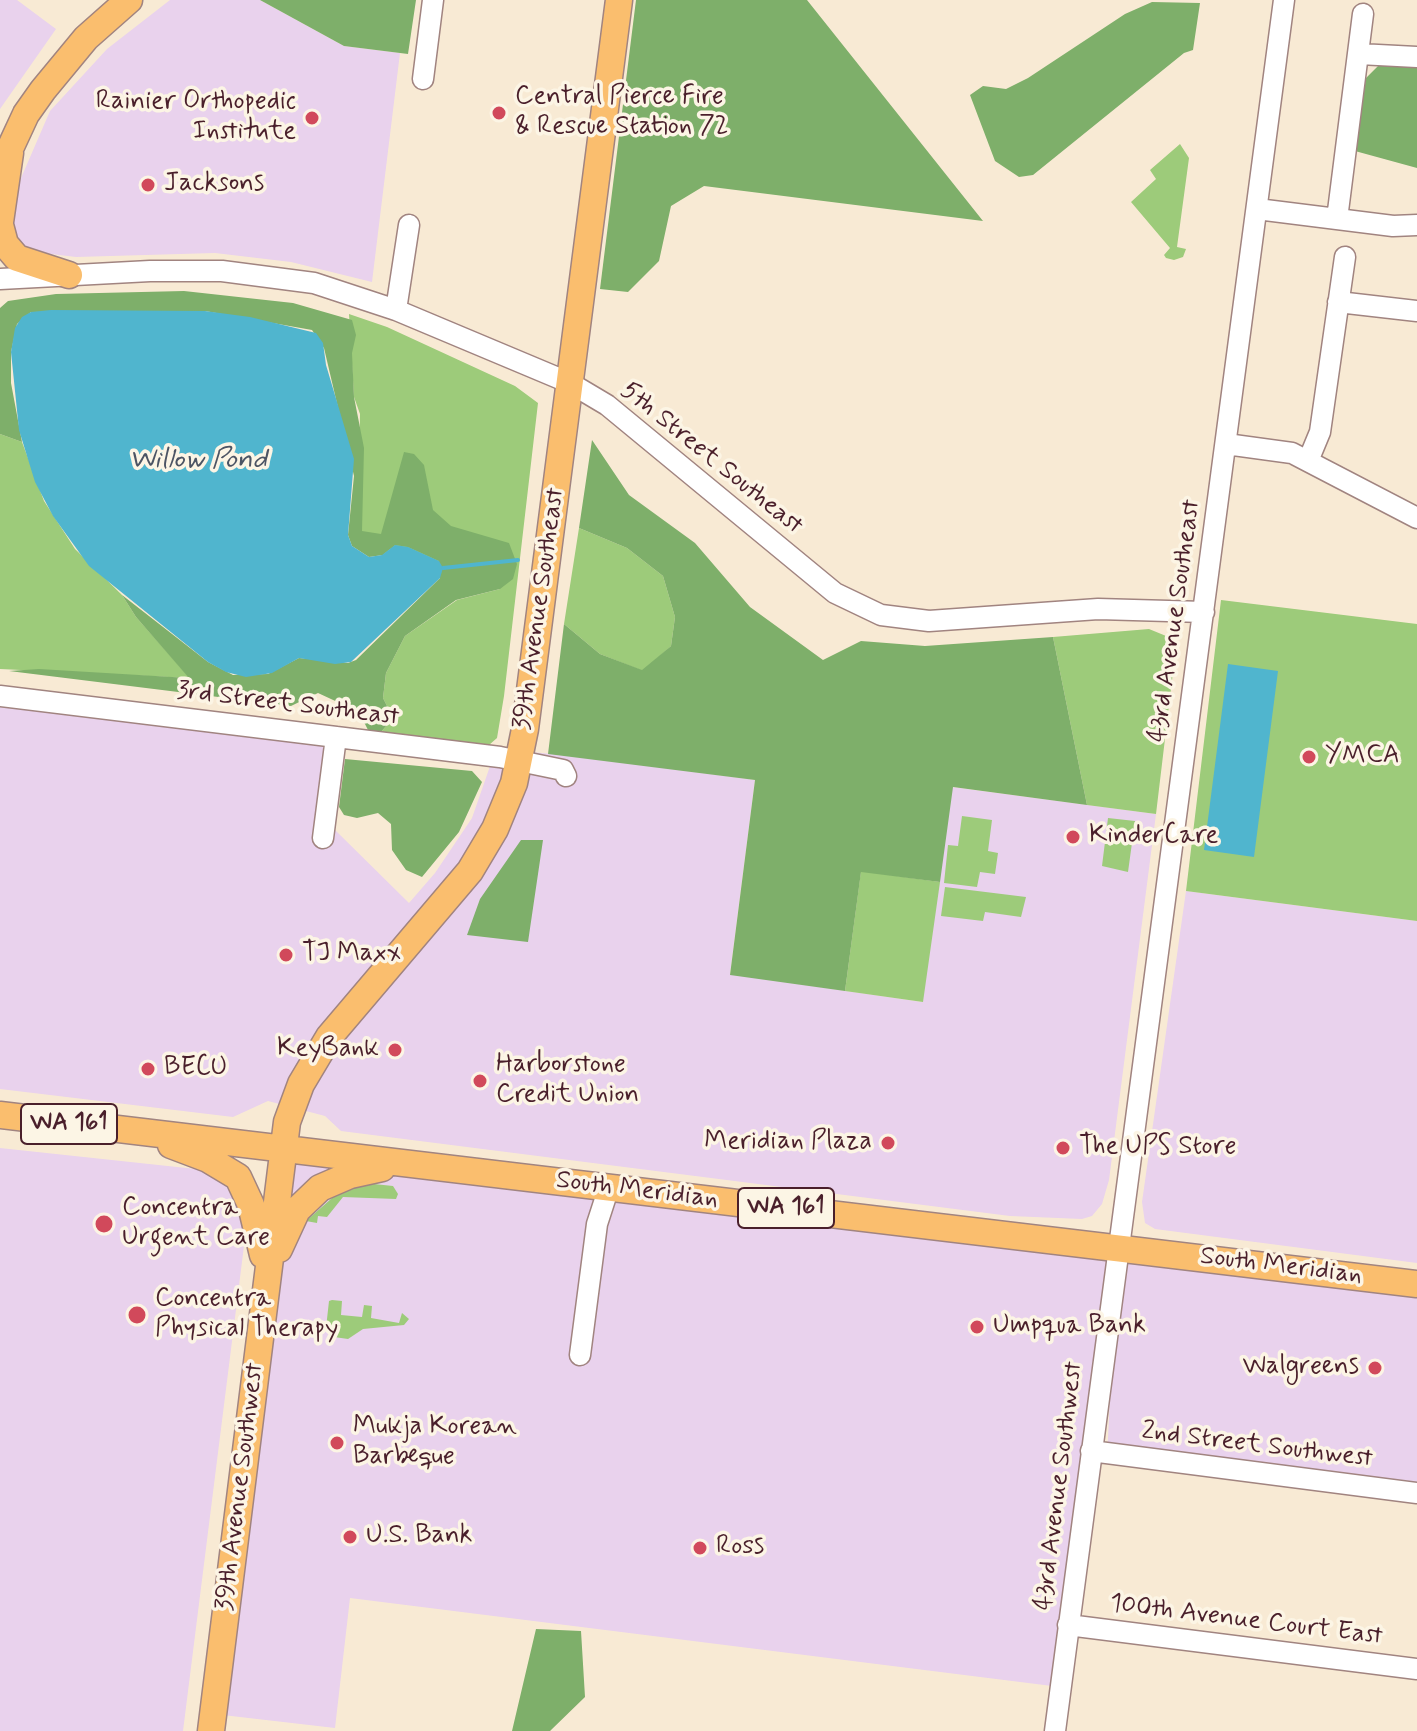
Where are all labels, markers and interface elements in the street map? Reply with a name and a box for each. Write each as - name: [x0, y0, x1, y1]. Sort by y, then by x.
- place label: Central Pierce Fire & Rescue Station 72: [515, 82, 729, 144]
- place label: Rainier Orthopedic Institute: [96, 87, 296, 148]
- marker: Central Pierce Fire & Rescue Station 72: [490, 104, 508, 122]
- marker: Rainier Orthopedic Institute: [303, 109, 321, 127]
- place label: Jacksons: [164, 169, 264, 201]
- marker: Jacksons: [139, 176, 157, 194]
- street label: 5th Street Southeast: [613, 376, 809, 542]
- water label: Willow Pond: [129, 444, 267, 478]
- street label: 39th Avenue Southeast: [508, 486, 572, 732]
- street label: 43rd Avenue Southeast: [1143, 497, 1209, 745]
- street label: 3rd Street Southeast: [175, 676, 401, 734]
- place label: YMCA: [1325, 741, 1400, 773]
- marker: YMCA: [1300, 748, 1318, 766]
- place label: KinderCare: [1089, 821, 1218, 853]
- marker: KinderCare: [1064, 828, 1082, 846]
- place label: TJ Maxx: [302, 939, 401, 971]
- marker: TJ Maxx: [277, 946, 295, 964]
- place label: KeyBank: [277, 1034, 379, 1066]
- marker: KeyBank: [386, 1041, 404, 1059]
- place label: Harborstone Credit Union: [496, 1050, 639, 1112]
- place label: BECU: [164, 1053, 227, 1085]
- marker: BECU: [139, 1060, 157, 1078]
- marker: Harborstone Credit Union: [471, 1072, 489, 1090]
- road number: WA 161: [21, 1104, 117, 1144]
- place label: Meridian Plaza: [704, 1127, 872, 1159]
- place label: The UPS Store: [1079, 1132, 1236, 1164]
- marker: Meridian Plaza: [879, 1134, 897, 1152]
- marker: The UPS Store: [1054, 1139, 1072, 1157]
- street label: South Meridian: [554, 1166, 720, 1216]
- road number: WA 161: [738, 1188, 834, 1228]
- place label: Concentra Urgent Care: [122, 1193, 270, 1254]
- marker: Concentra Urgent Care: [93, 1213, 115, 1235]
- street label: South Meridian: [1198, 1242, 1364, 1292]
- place label: Concentra Physical Therapy: [155, 1284, 338, 1346]
- marker: Concentra Physical Therapy: [126, 1304, 148, 1326]
- place label: Umpqua Bank: [993, 1311, 1146, 1343]
- marker: Umpqua Bank: [968, 1318, 986, 1336]
- place label: Walgreens: [1242, 1352, 1359, 1384]
- marker: Walgreens: [1366, 1359, 1384, 1377]
- street label: 43rd Avenue Southwest: [1029, 1360, 1091, 1612]
- street label: 39th Avenue Southwest: [210, 1361, 272, 1613]
- place label: Mukja Korean Barbeque: [353, 1412, 517, 1474]
- street label: 2nd Street Southwest: [1140, 1416, 1374, 1476]
- marker: Mukja Korean Barbeque: [328, 1434, 346, 1452]
- place label: U.S. Bank: [366, 1521, 472, 1553]
- marker: U.S. Bank: [341, 1528, 359, 1546]
- place label: Ross: [716, 1532, 764, 1564]
- marker: Ross: [691, 1539, 709, 1557]
- street label: 100th Avenue Court East: [1108, 1589, 1384, 1653]

